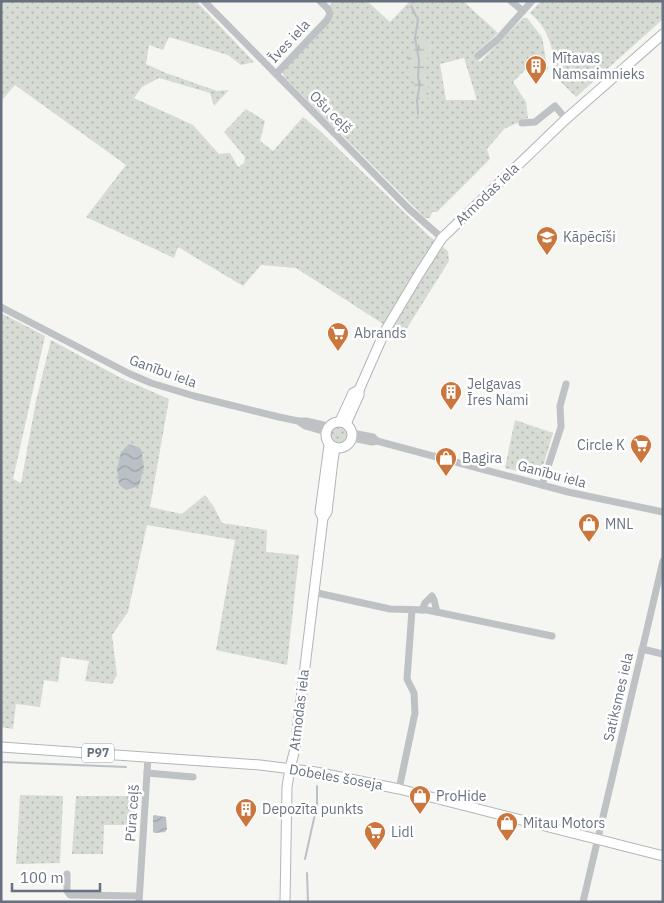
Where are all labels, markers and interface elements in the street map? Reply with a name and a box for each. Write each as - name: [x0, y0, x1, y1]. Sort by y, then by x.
- street label: Īves iela: [264, 15, 314, 66]
- place label: Mītavas Namsaimnieks: [552, 49, 645, 83]
- building icon: Mītavas Namsaimnieks: [524, 54, 548, 85]
- street label: Ošu ceļš: [306, 87, 356, 137]
- street label: Atmodas iela: [451, 159, 523, 229]
- school or university icon: Kāpēcīši: [535, 225, 559, 256]
- place label: Kāpēcīši: [563, 228, 616, 246]
- supermarket icon: Abrands: [326, 321, 350, 352]
- place label: Abrands: [354, 324, 407, 342]
- street label: Ganību iela: [127, 350, 200, 392]
- place label: Jelgavas Īres Nami: [467, 375, 529, 409]
- building icon: Jelgavas Īres Nami: [439, 380, 463, 411]
- supermarket icon: Circle K: [629, 433, 653, 464]
- place label: Circle K: [577, 436, 625, 454]
- shop icon: Bagira: [434, 446, 458, 477]
- place label: Bagira: [462, 449, 503, 467]
- street label: Ganību iela: [516, 456, 589, 492]
- shop icon: MNL: [577, 512, 601, 543]
- place label: MNL: [605, 515, 633, 533]
- street label: Satiksmes iela: [599, 650, 637, 743]
- street label: Atmodas iela: [285, 668, 313, 752]
- road number: P97: [82, 744, 114, 762]
- street label: Dobeles šoseja: [288, 760, 385, 794]
- street label: Pūra ceļš: [121, 783, 143, 842]
- shop icon: ProHide: [408, 784, 432, 815]
- place label: ProHide: [436, 787, 487, 805]
- building icon: Depozīta punkts: [234, 797, 258, 828]
- place label: Depozīta punkts: [262, 800, 364, 818]
- shop icon: Mitau Motors: [495, 811, 519, 842]
- place label: Mitau Motors: [523, 814, 606, 832]
- supermarket icon: Lidl: [363, 820, 387, 851]
- place label: Lidl: [391, 823, 414, 841]
- scale bar: [12, 860, 100, 892]
- text: 100 m: [20, 868, 64, 887]

